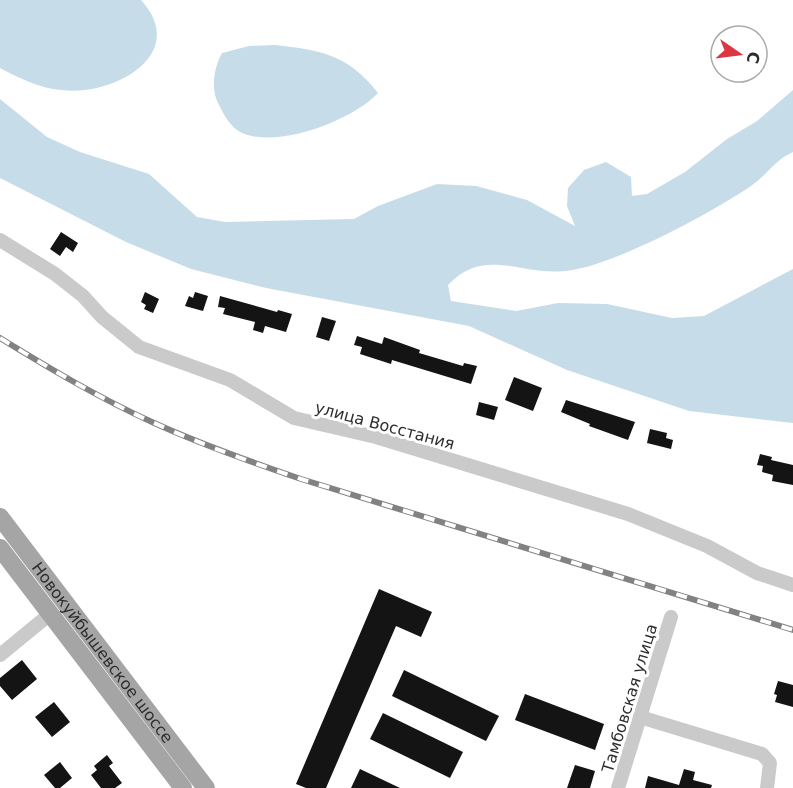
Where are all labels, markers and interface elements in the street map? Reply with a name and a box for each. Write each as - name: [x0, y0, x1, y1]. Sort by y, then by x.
- north arrow: [709, 24, 769, 84]
- text: С: [742, 50, 764, 66]
- street label: улица Восстания: [313, 398, 457, 453]
- street label: Новокуйбышевское шоссе: [28, 558, 177, 747]
- street label: Тамбовская улица: [598, 621, 661, 776]

